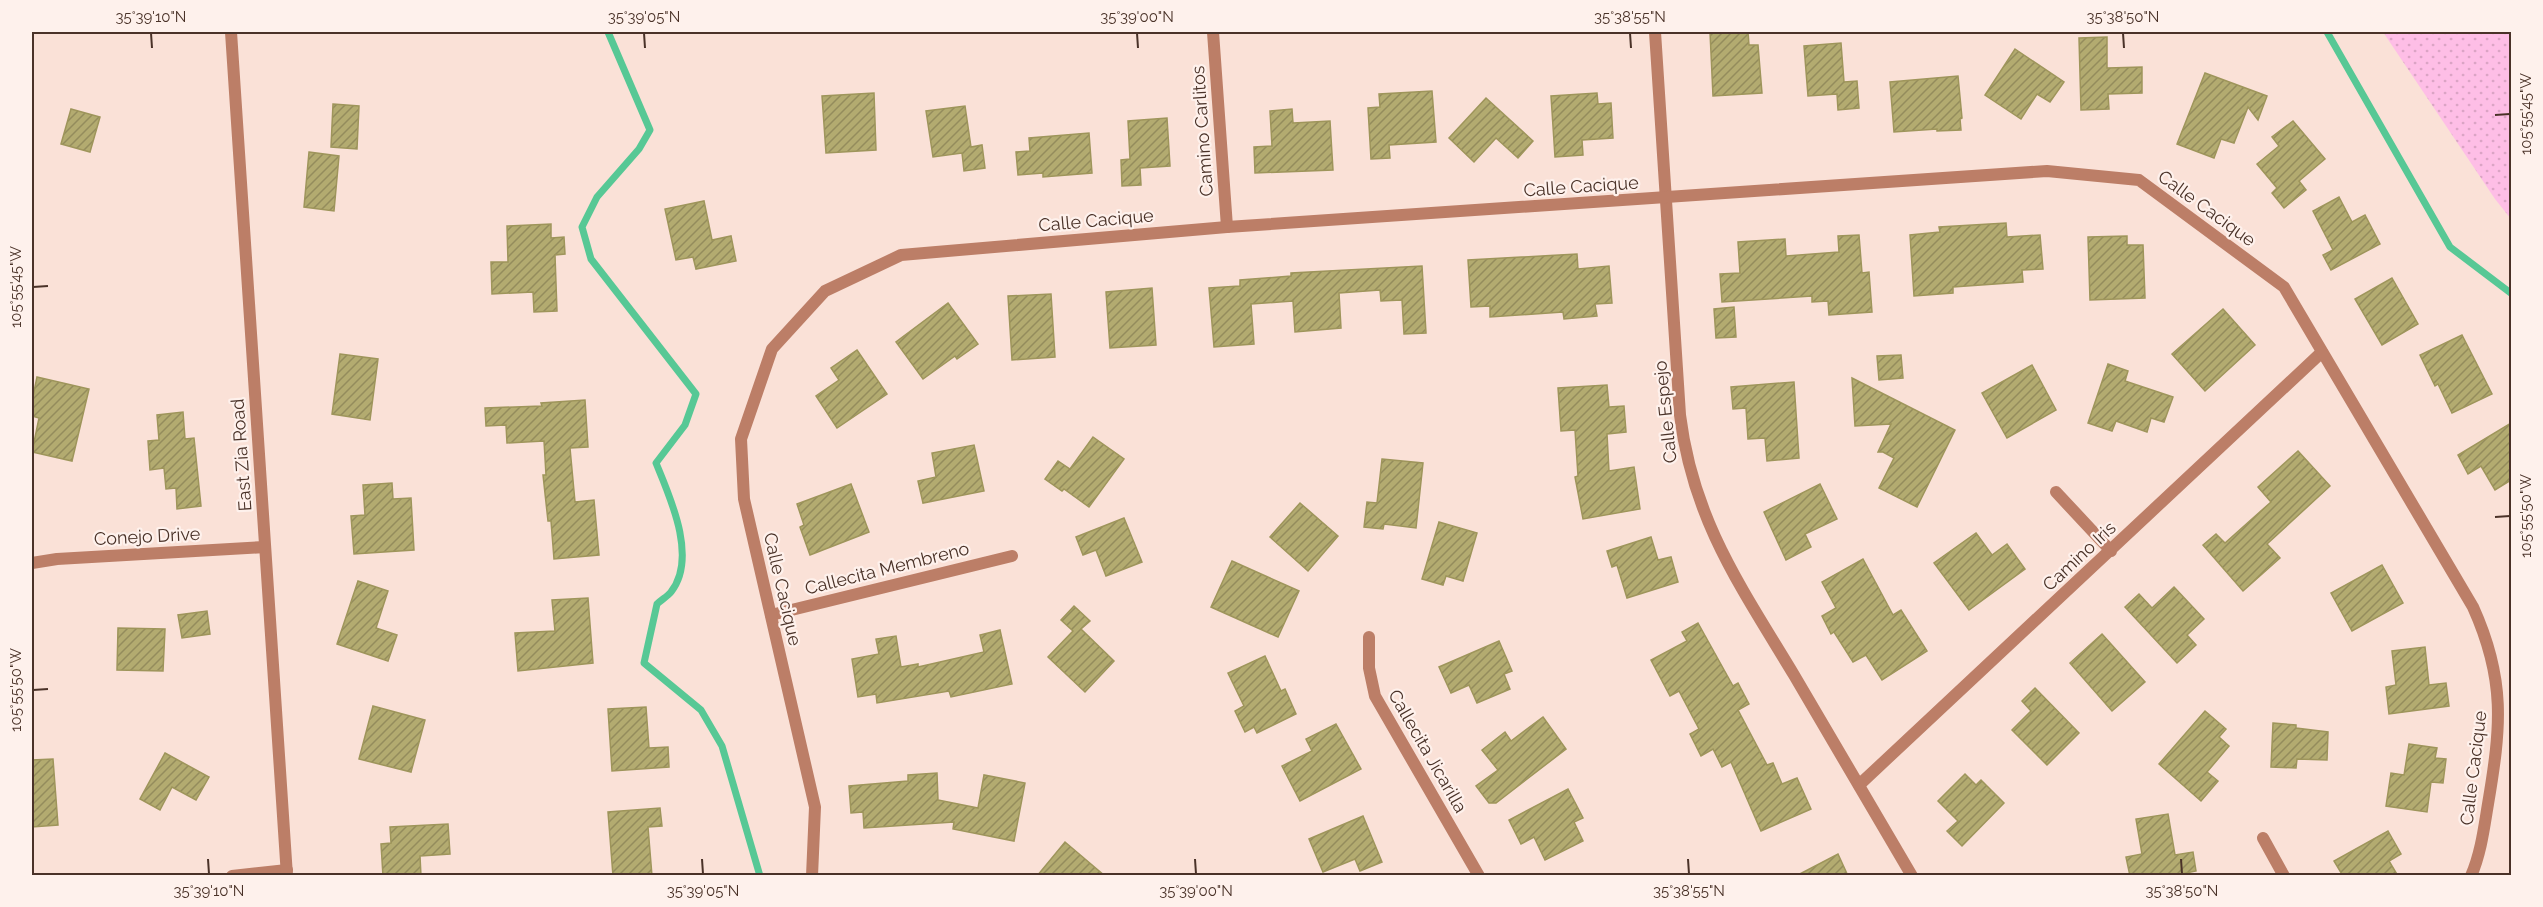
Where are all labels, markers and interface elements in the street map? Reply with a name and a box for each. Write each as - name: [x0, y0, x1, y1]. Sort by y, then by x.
- text: 35°39'10"N: [116, 8, 186, 26]
- text: 35°39'05"N: [608, 8, 680, 26]
- text: 35°39'00"N: [1100, 8, 1174, 26]
- text: 35°38'55"N: [1594, 8, 1666, 26]
- text: 35°38'50"N: [2087, 8, 2159, 26]
- street label: Camino Carlitos: [1187, 65, 1217, 197]
- text: 105°55'45"W: [2517, 73, 2535, 155]
- street label: Calle Cacique: [2154, 166, 2260, 251]
- street label: Calle Cacique: [1523, 171, 1640, 201]
- street label: Calle Cacique: [1038, 204, 1155, 235]
- text: 105°55'45"W: [7, 246, 25, 328]
- street label: Calle Espejo: [1649, 359, 1681, 464]
- street label: East Zia Road: [227, 398, 255, 512]
- text: 105°55'50"W: [2517, 474, 2535, 558]
- street label: Camino Iris: [2038, 517, 2120, 595]
- street label: Conejo Drive: [93, 523, 201, 549]
- street label: Calle Cacique: [760, 530, 806, 648]
- street label: Callecita Membreno: [803, 537, 972, 599]
- text: 105°55'50"W: [7, 648, 25, 732]
- street label: Callecita Jicarilla: [1384, 686, 1472, 816]
- street label: Calle Cacique: [2456, 709, 2491, 827]
- text: 35°39'10"N: [174, 882, 244, 900]
- text: 35°39'05"N: [667, 882, 739, 900]
- text: 35°39'00"N: [1159, 882, 1233, 900]
- text: 35°38'55"N: [1653, 882, 1725, 900]
- text: 35°38'50"N: [2146, 882, 2218, 900]

